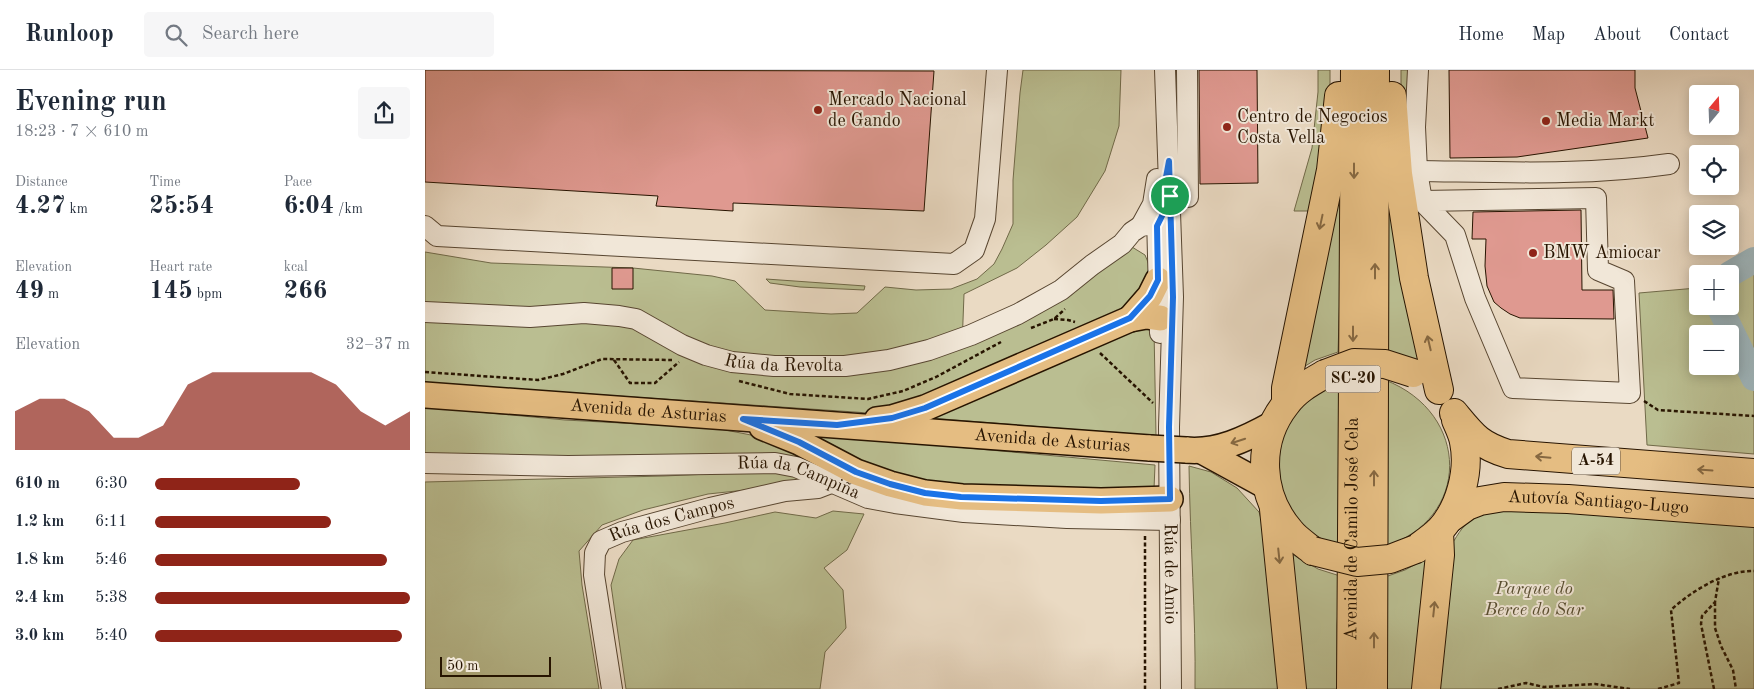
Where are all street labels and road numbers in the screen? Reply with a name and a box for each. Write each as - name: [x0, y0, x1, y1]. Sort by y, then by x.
- street label: Rúa da Revolta: [722, 351, 843, 375]
- road number: SC-20: [1325, 366, 1381, 392]
- street label: Avenida de Asturias: [570, 397, 727, 426]
- street label: Avenida de Camilo José Cela: [1342, 417, 1362, 641]
- street label: Avenida de Asturias: [973, 426, 1131, 456]
- road number: A-54: [1572, 448, 1620, 474]
- street label: Rúa da Campiña: [737, 454, 863, 502]
- street label: Autovía Santiago-Lugo: [1507, 488, 1690, 517]
- street label: Rúa dos Campos: [606, 494, 736, 545]
- street label: Rúa de Amio: [1161, 523, 1180, 624]

